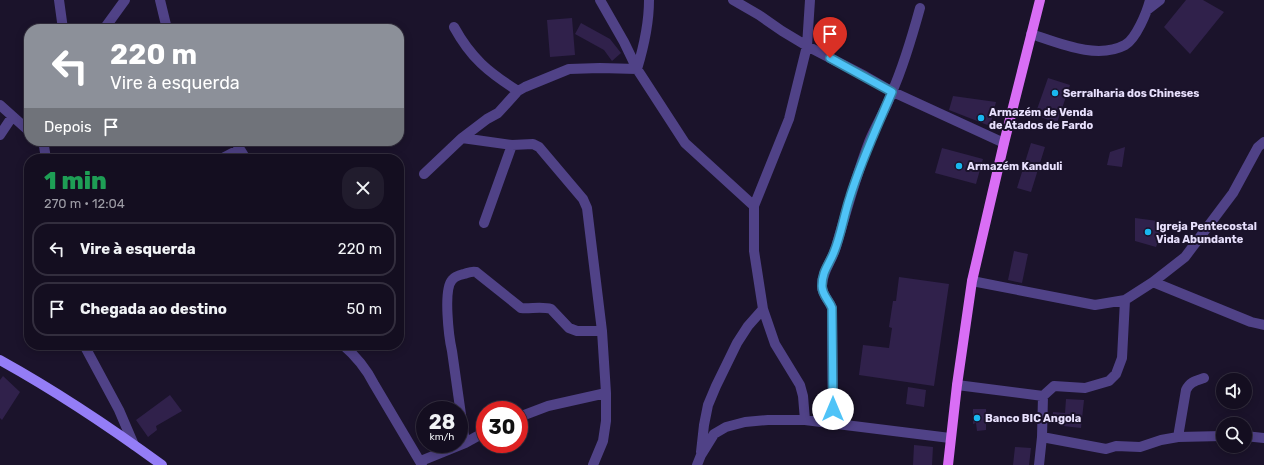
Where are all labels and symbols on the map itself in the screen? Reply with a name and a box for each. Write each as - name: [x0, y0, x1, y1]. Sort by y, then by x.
- pin: [813, 17, 847, 58]
- place label: Serralharia dos Chineses: [1063, 87, 1199, 100]
- marker: Serralharia dos Chineses: [1050, 88, 1060, 98]
- place label: Armazém de Venda de Atados de Fardo: [989, 106, 1094, 132]
- marker: Armazém de Venda de Atados de Fardo: [976, 113, 986, 123]
- place label: Armazém Kanduli: [967, 160, 1062, 173]
- marker: Armazém Kanduli: [954, 161, 964, 171]
- place label: Igreja Pentecostal Vida Abundante: [1156, 220, 1257, 246]
- marker: Igreja Pentecostal Vida Abundante: [1143, 227, 1153, 237]
- position arrow: [812, 388, 854, 430]
- speed limit sign: 30: [476, 401, 528, 453]
- place label: Banco BIC Angola: [985, 412, 1081, 425]
- marker: Banco BIC Angola: [972, 413, 982, 423]

